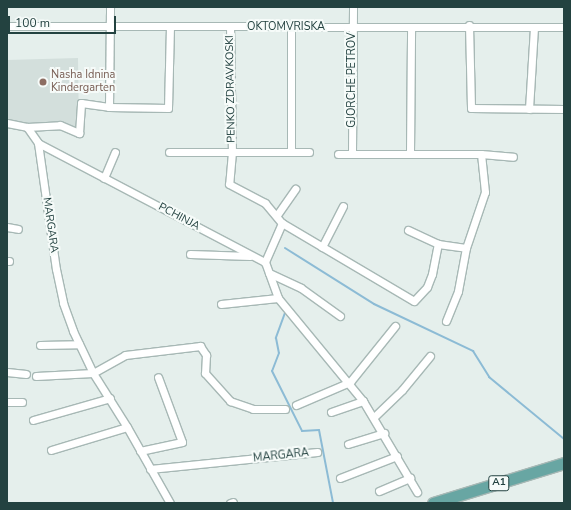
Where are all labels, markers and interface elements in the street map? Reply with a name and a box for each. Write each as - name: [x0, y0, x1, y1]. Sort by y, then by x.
- scale bar: [10, 8, 118, 34]
- text: 100 m: [15, 15, 50, 31]
- street label: OKTOMVRISKA: [247, 20, 325, 34]
- street label: GJORCHE PETROV: [345, 32, 359, 128]
- street label: PENKO ZDRAVKOSKI: [223, 35, 239, 143]
- place label: Nasha Idnina Kindergarten: [51, 69, 115, 95]
- marker: Nasha Idnina Kindergarten: [38, 77, 48, 87]
- street label: MARGARA: [40, 196, 60, 254]
- street label: PCHINJA: [156, 201, 202, 233]
- street label: MARGARA: [252, 447, 310, 465]
- road number: A1: [488, 475, 510, 491]

